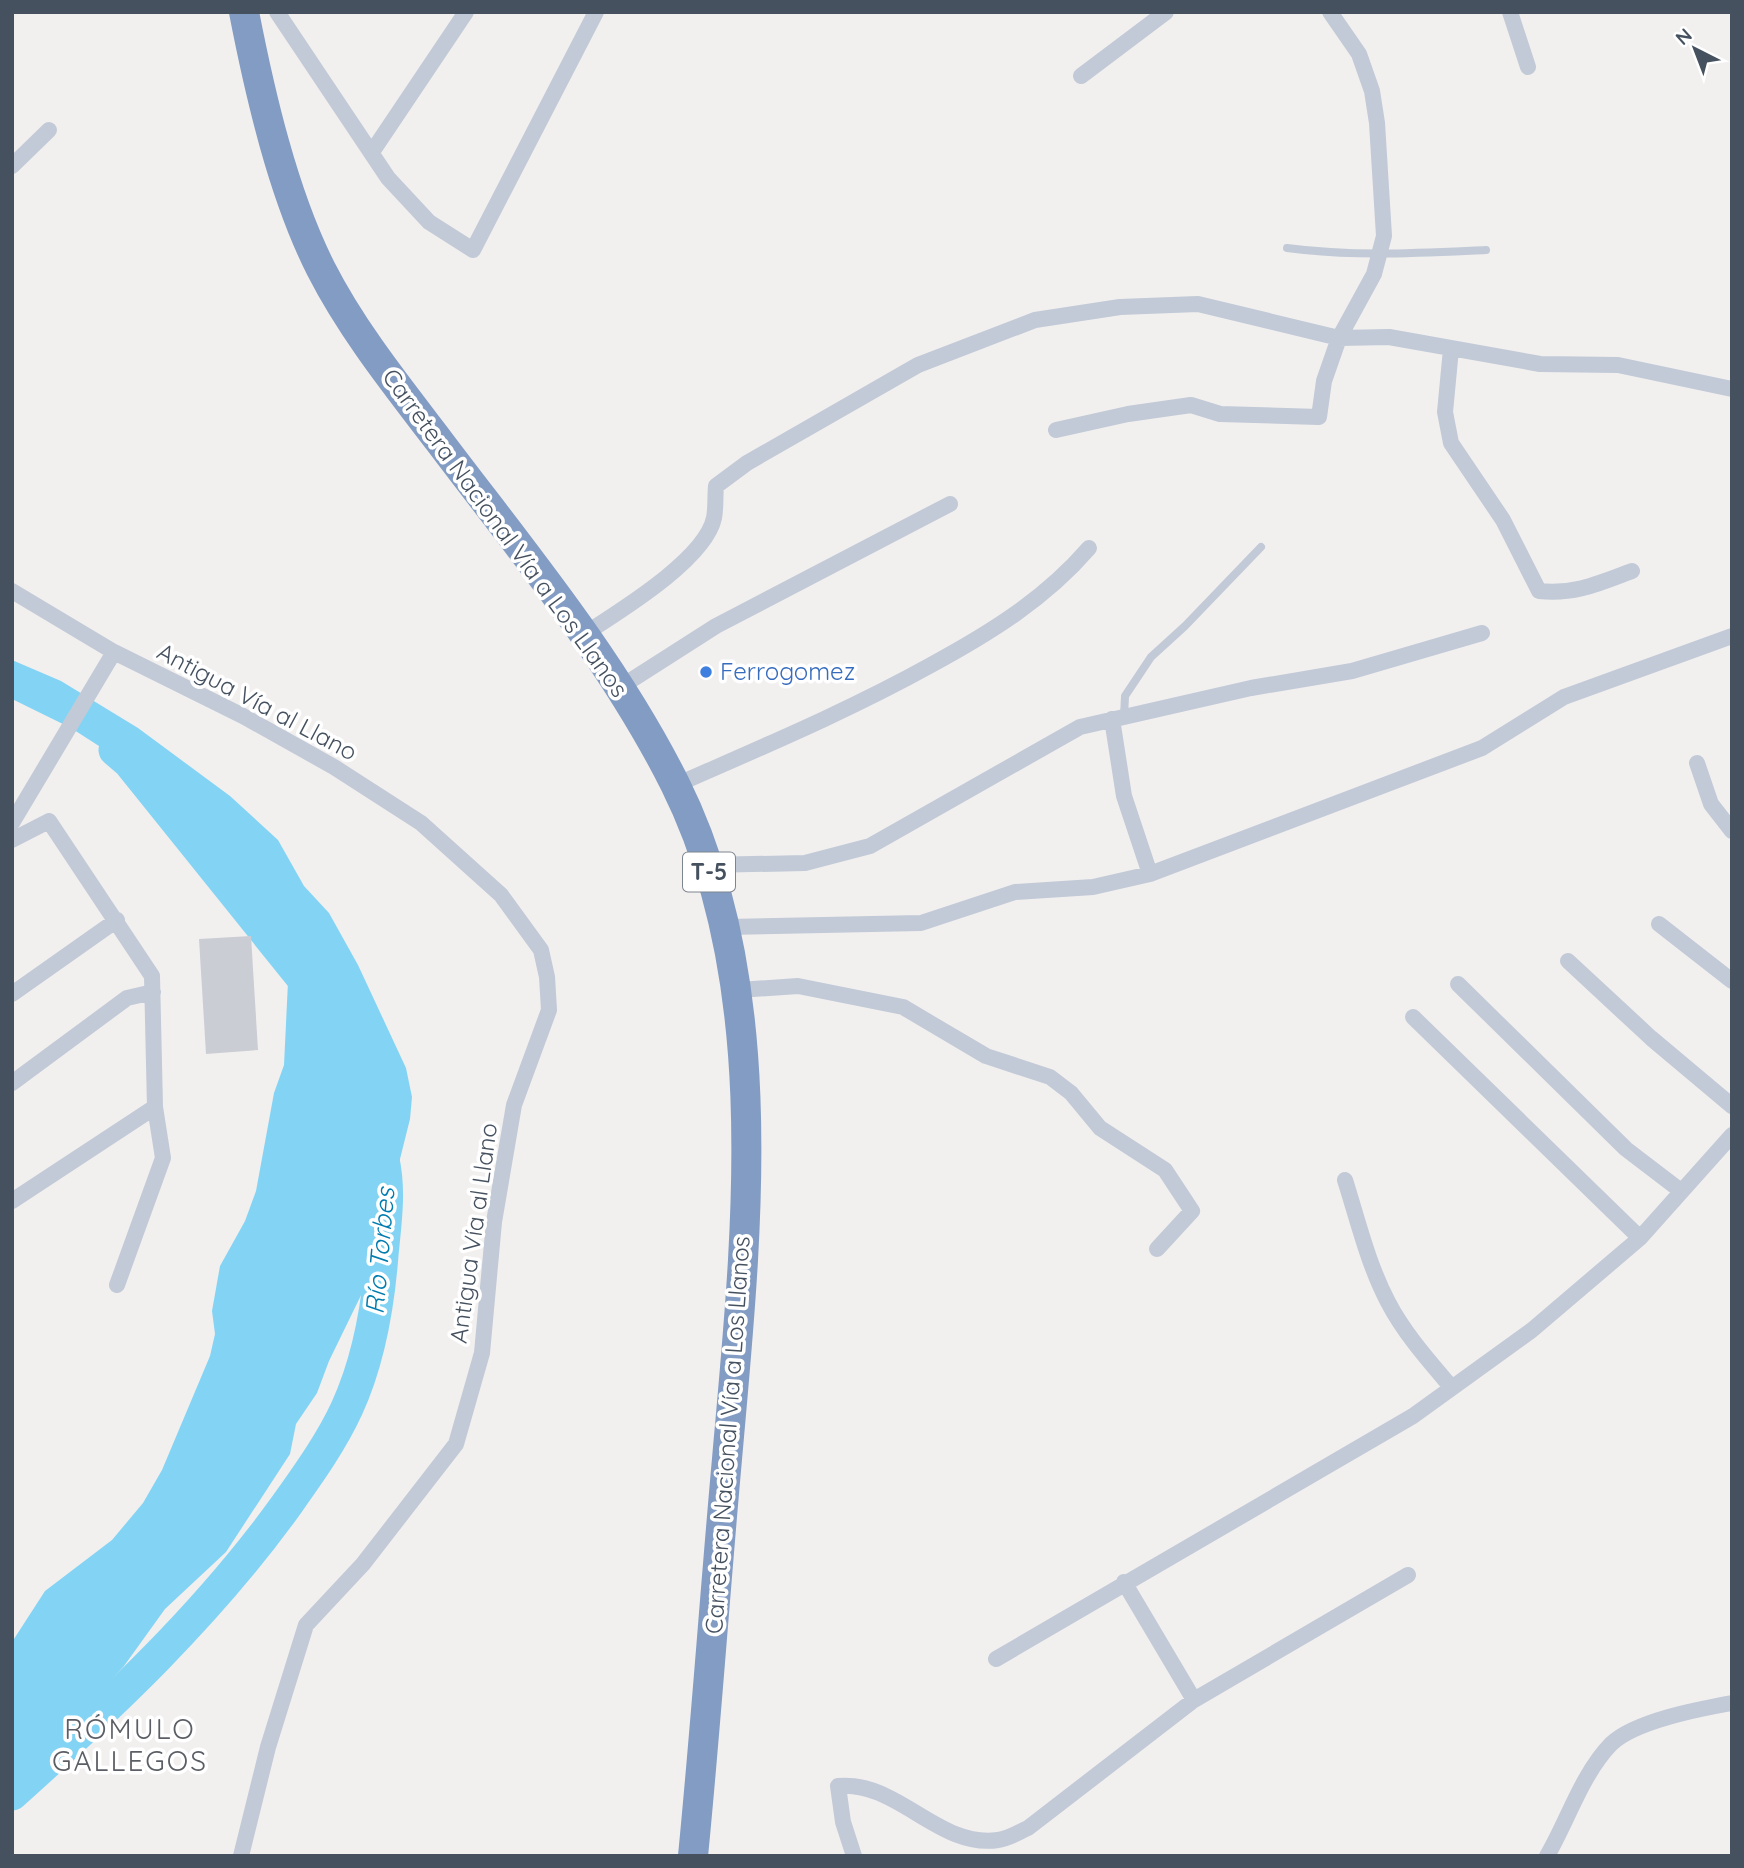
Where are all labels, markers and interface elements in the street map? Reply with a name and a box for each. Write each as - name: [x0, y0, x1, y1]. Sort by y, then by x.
- north arrow: [1660, 14, 1730, 84]
- text: N: [1670, 23, 1697, 50]
- street label: Carretera Nacional Vía a Los Llanos: [376, 362, 635, 703]
- street label: Antigua Vía al Llano: [152, 636, 363, 767]
- place label: Ferrogomez: [720, 656, 855, 686]
- marker: Ferrogomez: [698, 664, 714, 680]
- road number: T-5: [683, 852, 735, 892]
- street label: Antigua Vía al Llano: [443, 1121, 503, 1345]
- water label: Río Torbes: [358, 1185, 402, 1316]
- street label: Carretera Nacional Vía a Los Llanos: [698, 1235, 756, 1635]
- district label: RÓMULO GALLEGOS: [52, 1711, 208, 1778]

